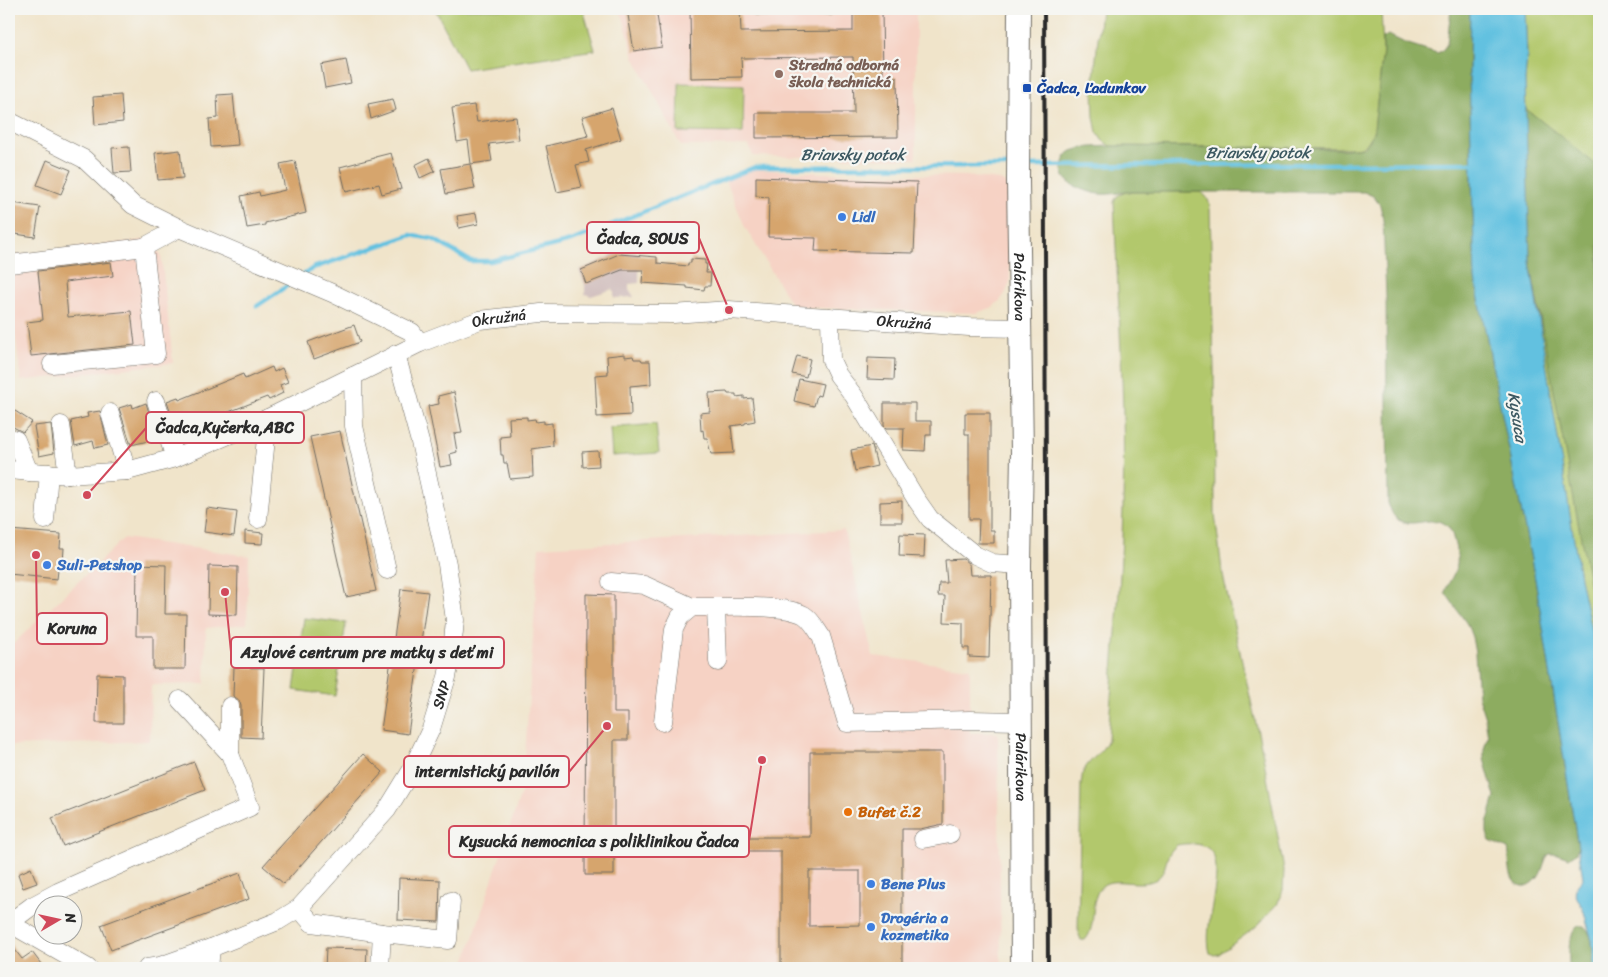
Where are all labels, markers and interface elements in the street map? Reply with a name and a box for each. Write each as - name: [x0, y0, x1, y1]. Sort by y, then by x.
- place label: Stredná odborná škola technická: [788, 52, 899, 95]
- marker: Stredná odborná škola technická: [773, 68, 785, 80]
- place label: Čadca, Ľadunkov: [1036, 75, 1147, 101]
- marker: Čadca, Ľadunkov: [1021, 82, 1033, 94]
- water label: Briavsky potok: [1206, 138, 1313, 167]
- water label: Briavsky potok: [801, 140, 908, 169]
- place label: Lidl: [852, 204, 876, 230]
- marker: Lidl: [836, 211, 848, 223]
- callout: Čadca, SOUS: [587, 222, 699, 253]
- text: Čadca, SOUS: [596, 224, 689, 253]
- street label: Palárikova: [1006, 252, 1033, 322]
- street label: Okružná: [467, 302, 528, 335]
- street label: Okružná: [876, 307, 933, 337]
- water label: Kysuca: [1499, 390, 1536, 446]
- callout: Čadca,Kyčerka,ABC: [146, 412, 304, 443]
- text: Čadca,Kyčerka,ABC: [155, 413, 294, 442]
- place label: Suli-Petshop: [56, 552, 142, 578]
- marker: Suli-Petshop: [41, 559, 53, 571]
- callout: Koruna: [37, 613, 107, 644]
- text: Koruna: [46, 614, 98, 643]
- callout: Azylové centrum pre matky s deťmi: [231, 637, 504, 668]
- text: Azylové centrum pre matky s deťmi: [240, 638, 495, 667]
- street label: SNP: [425, 677, 458, 712]
- street label: Palárikova: [1008, 733, 1034, 802]
- callout: internistický pavilón: [404, 756, 569, 787]
- text: internistický pavilón: [415, 757, 560, 786]
- place label: Bufet č.2: [858, 799, 921, 825]
- marker: Bufet č.2: [842, 806, 854, 818]
- callout: Kysucká nemocnica s poliklinikou Čadca: [449, 826, 749, 857]
- text: Kysucká nemocnica s poliklinikou Čadca: [458, 827, 739, 856]
- place label: Bene Plus: [881, 871, 946, 897]
- marker: Bene Plus: [865, 878, 877, 890]
- north arrow: [32, 894, 82, 944]
- place label: Drogéria a kozmetika: [880, 905, 950, 948]
- text: N: [57, 910, 83, 925]
- marker: Drogéria a kozmetika: [865, 921, 877, 933]

